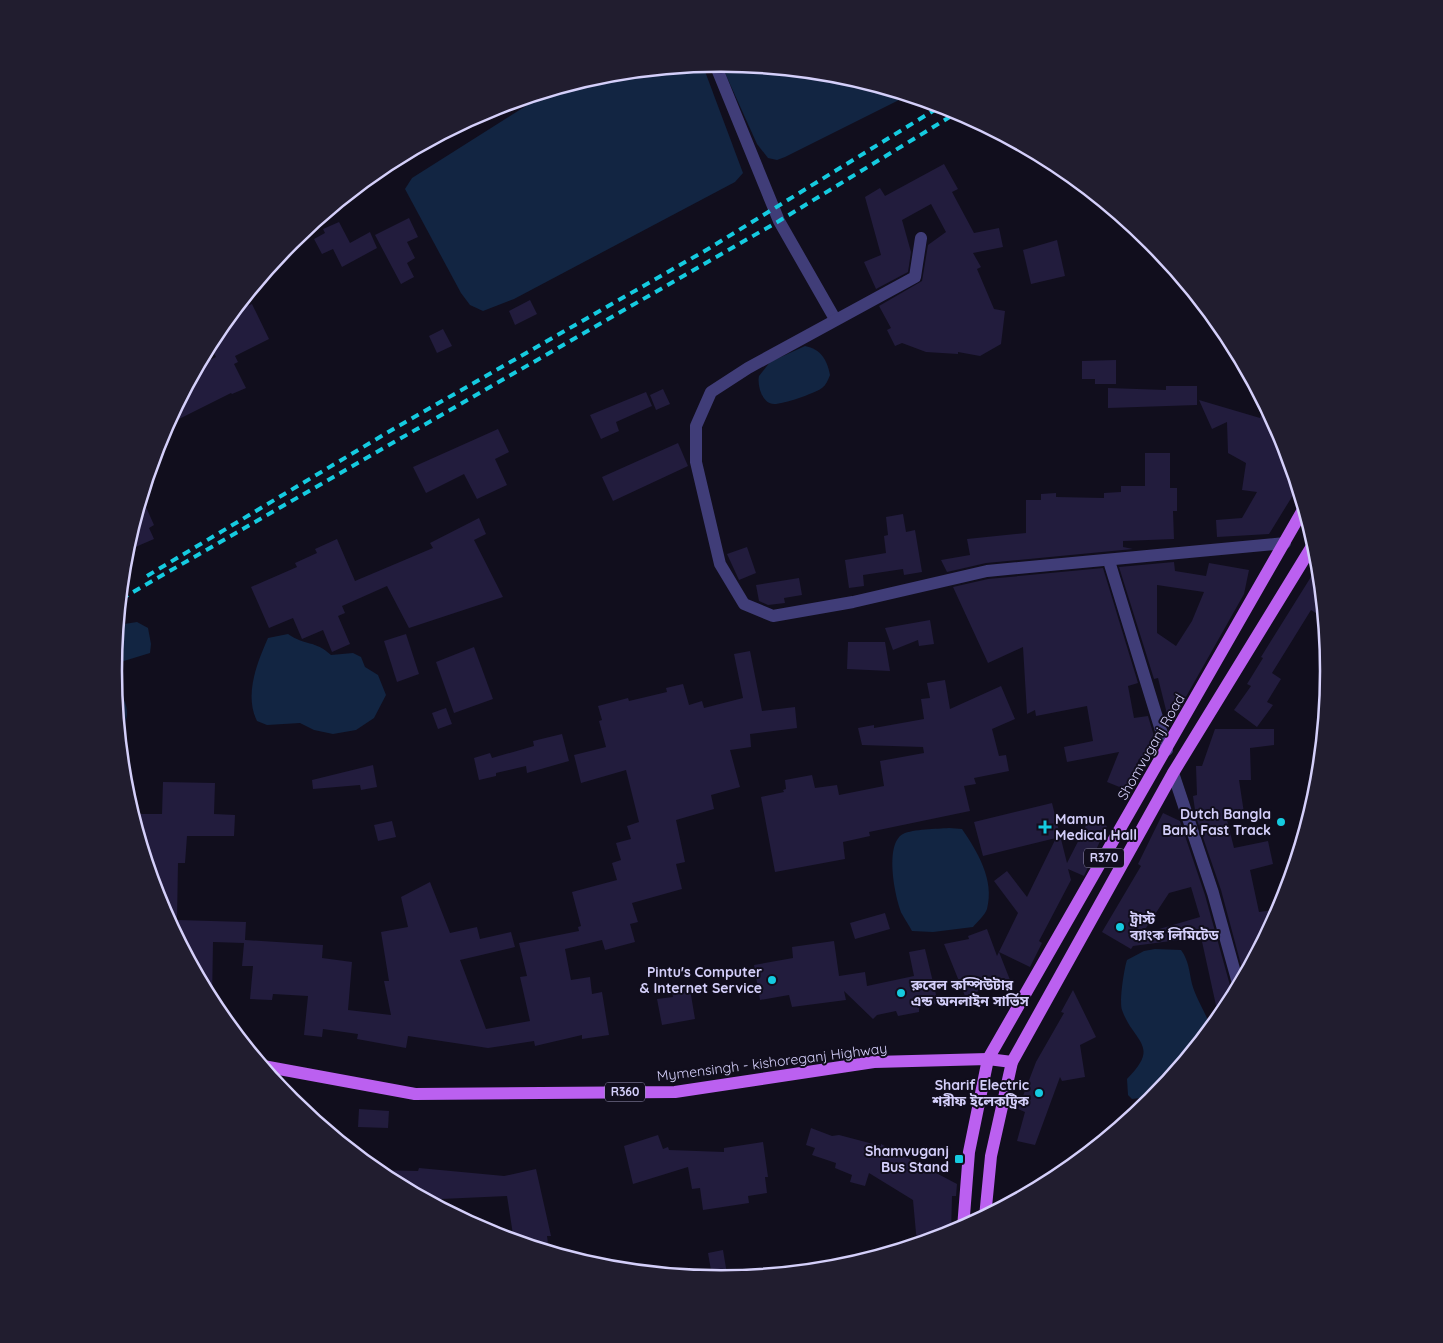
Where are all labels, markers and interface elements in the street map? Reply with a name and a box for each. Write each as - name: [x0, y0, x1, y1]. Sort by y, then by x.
- street label: Shomvuganj Road: [1113, 691, 1189, 803]
- place label: Dutch Bangla Bank Fast Track: [1162, 805, 1271, 839]
- place label: Mamun Medical Hall: [1055, 810, 1137, 844]
- marker: Dutch Bangla Bank Fast Track: [1275, 816, 1287, 828]
- marker: Mamun Medical Hall: [1039, 821, 1051, 833]
- road number: R370: [1084, 848, 1124, 868]
- place label: ট্রাস্ট ব্যাংক লিমিটেড: [1129, 910, 1220, 944]
- marker: ট্রাস্ট ব্যাংক লিমিটেড: [1114, 921, 1126, 933]
- place label: Pintu's Computer & Internet Service: [640, 963, 762, 997]
- marker: Pintu's Computer & Internet Service: [766, 974, 778, 986]
- place label: রুবেল কম্পিউটার এন্ড অনলাইন সার্ভিস: [910, 976, 1030, 1010]
- marker: রুবেল কম্পিউটার এন্ড অনলাইন সার্ভিস: [895, 987, 907, 999]
- street label: Mymensingh - kishoreganj Highway: [656, 1039, 888, 1085]
- place label: Sharif Electric শরীফ ইলেকট্রিক: [931, 1076, 1030, 1110]
- road number: R360: [605, 1082, 645, 1102]
- marker: Sharif Electric শরীফ ইলেকট্রিক: [1033, 1087, 1045, 1099]
- place label: Shamvuganj Bus Stand: [865, 1142, 949, 1176]
- marker: Shamvuganj Bus Stand: [953, 1153, 965, 1165]

